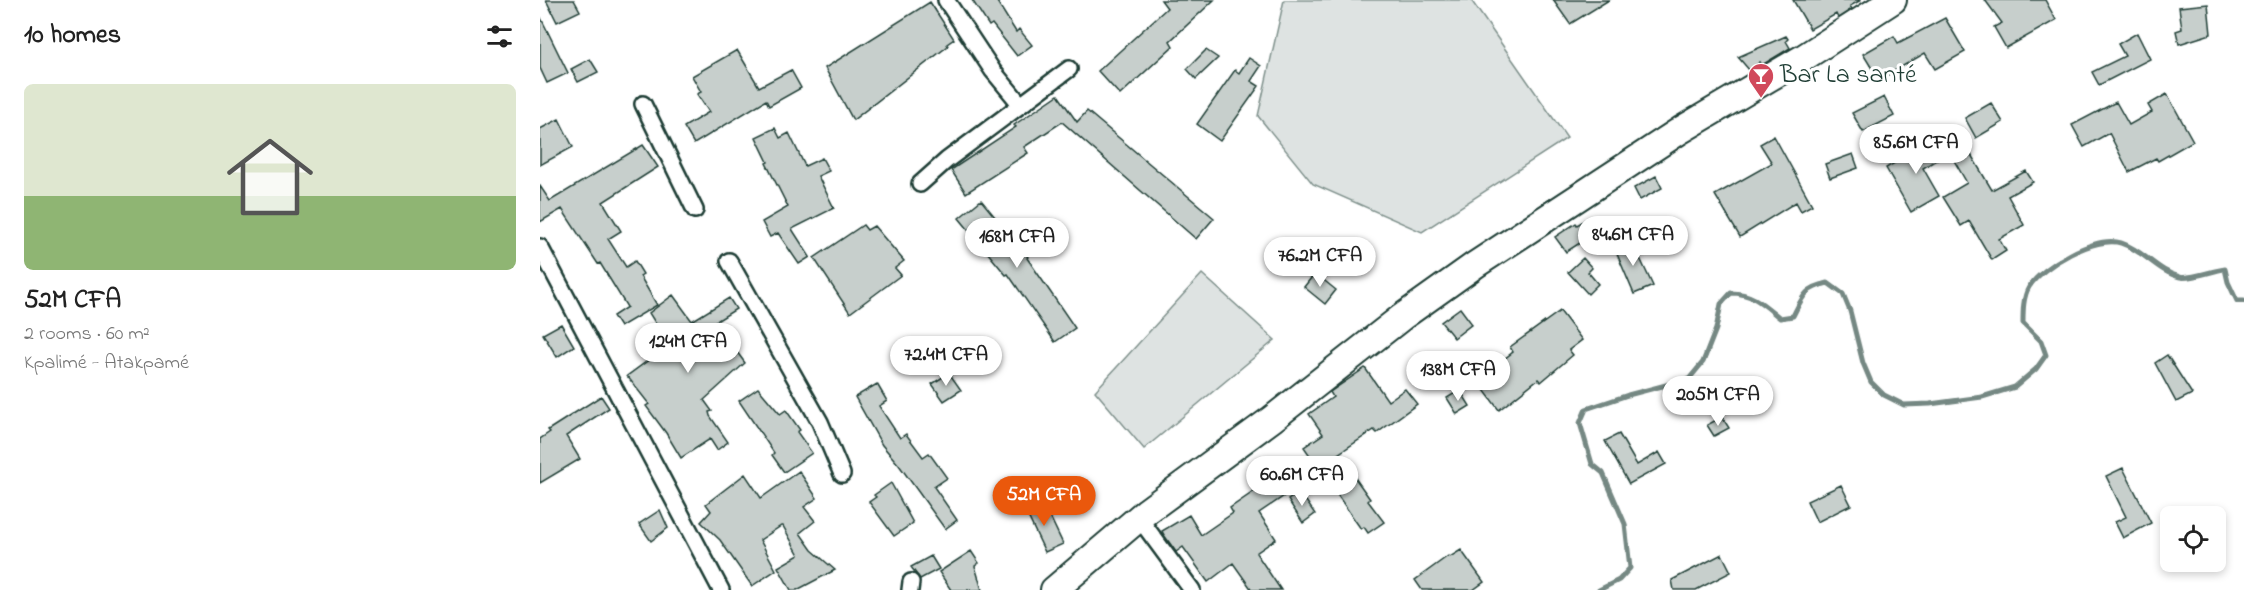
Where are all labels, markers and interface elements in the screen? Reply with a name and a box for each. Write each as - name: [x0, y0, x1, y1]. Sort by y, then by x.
- text: 10 homes: [24, 17, 121, 55]
- icon: filters: [483, 20, 516, 53]
- place label: Bar La santé: [1779, 57, 1917, 95]
- bar icon: Bar La santé: [1746, 61, 1776, 99]
- icon: home: [216, 123, 324, 231]
- pin: 85.6M CFA: [1847, 124, 1985, 175]
- text: 85.6M CFA: [1873, 129, 1959, 158]
- pin: 84.6M CFA: [1564, 216, 1702, 267]
- pin: 168M CFA: [955, 218, 1079, 269]
- text: 84.6M CFA: [1592, 221, 1674, 250]
- text: 168M CFA: [979, 223, 1055, 252]
- pin: 76.2M CFA: [1251, 237, 1389, 288]
- text: 76.2M CFA: [1278, 242, 1362, 271]
- text: 52M CFA: [24, 282, 121, 320]
- text: 2 rooms · 60 m²: [24, 320, 150, 349]
- pin: 124M CFA: [626, 323, 750, 374]
- text: 124M CFA: [649, 328, 727, 357]
- pin: 72.4M CFA: [877, 336, 1015, 387]
- text: 72.4M CFA: [904, 341, 988, 370]
- text: Kpalimé - Atakpamé: [24, 349, 189, 378]
- pin: 138M CFA: [1396, 351, 1520, 402]
- text: 138M CFA: [1420, 356, 1496, 385]
- pin: 205M CFA: [1656, 376, 1780, 427]
- text: 205M CFA: [1676, 381, 1760, 410]
- pin: 60.6M CFA: [1233, 456, 1371, 507]
- text: 60.6M CFA: [1260, 461, 1344, 490]
- pin: 52M CFA: [989, 476, 1099, 527]
- text: 52M CFA: [1007, 481, 1081, 510]
- map controls: [2160, 506, 2226, 572]
- button: locate: [2160, 506, 2226, 572]

